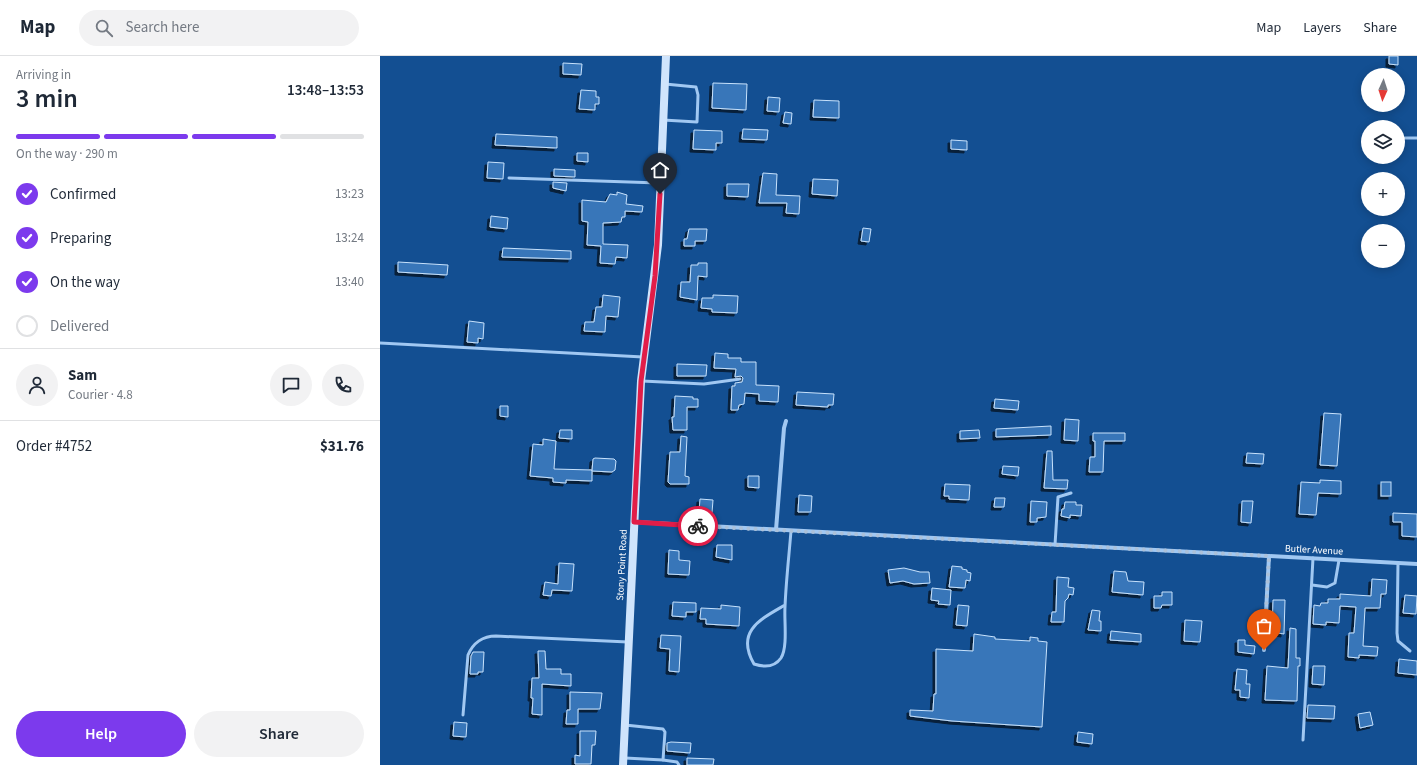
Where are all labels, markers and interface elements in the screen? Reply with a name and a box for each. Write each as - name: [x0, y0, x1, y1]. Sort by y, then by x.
- search box: [79, 10, 359, 46]
- text: Map: [20, 14, 55, 41]
- icon: search: [93, 17, 115, 39]
- text: Search here: [125, 17, 199, 38]
- text: Map: [1256, 18, 1281, 38]
- text: Layers: [1303, 18, 1341, 38]
- text: Share: [1363, 18, 1397, 38]
- text: Arriving in: [16, 66, 71, 84]
- north arrow: [1361, 68, 1405, 112]
- map controls: [1361, 68, 1405, 268]
- text: 3 min: [16, 80, 78, 117]
- text: 13:48–13:53: [287, 80, 364, 101]
- button: layers: [1361, 120, 1405, 164]
- text: On the way · 290 m: [16, 145, 118, 163]
- pin: [643, 153, 677, 194]
- icon: home: [649, 159, 671, 181]
- button: +: [1361, 172, 1405, 216]
- icon: check: [16, 183, 38, 205]
- text: Confirmed: [50, 184, 116, 205]
- text: 13:23: [335, 185, 364, 203]
- button: −: [1361, 224, 1405, 268]
- icon: check: [16, 227, 38, 249]
- text: Preparing: [50, 228, 111, 249]
- text: 13:24: [335, 229, 364, 247]
- icon: check: [16, 271, 38, 293]
- text: On the way: [50, 272, 120, 293]
- text: 13:40: [335, 273, 364, 291]
- text: Delivered: [50, 316, 109, 337]
- button: person: [16, 364, 58, 406]
- button: chat: [270, 364, 312, 406]
- button: phone: [322, 364, 364, 406]
- text: Sam: [68, 365, 97, 386]
- text: Courier · 4.8: [68, 386, 133, 404]
- text: Order #4752: [16, 436, 92, 457]
- text: $31.76: [320, 436, 364, 457]
- courier: [678, 506, 718, 546]
- icon: bike: [687, 515, 709, 537]
- street label: Stony Point Road: [613, 529, 631, 601]
- street label: Butler Avenue: [1284, 541, 1344, 559]
- pin: [1247, 609, 1281, 650]
- icon: bag: [1253, 615, 1275, 637]
- button: Help: [16, 711, 186, 757]
- button: Share: [194, 711, 364, 757]

